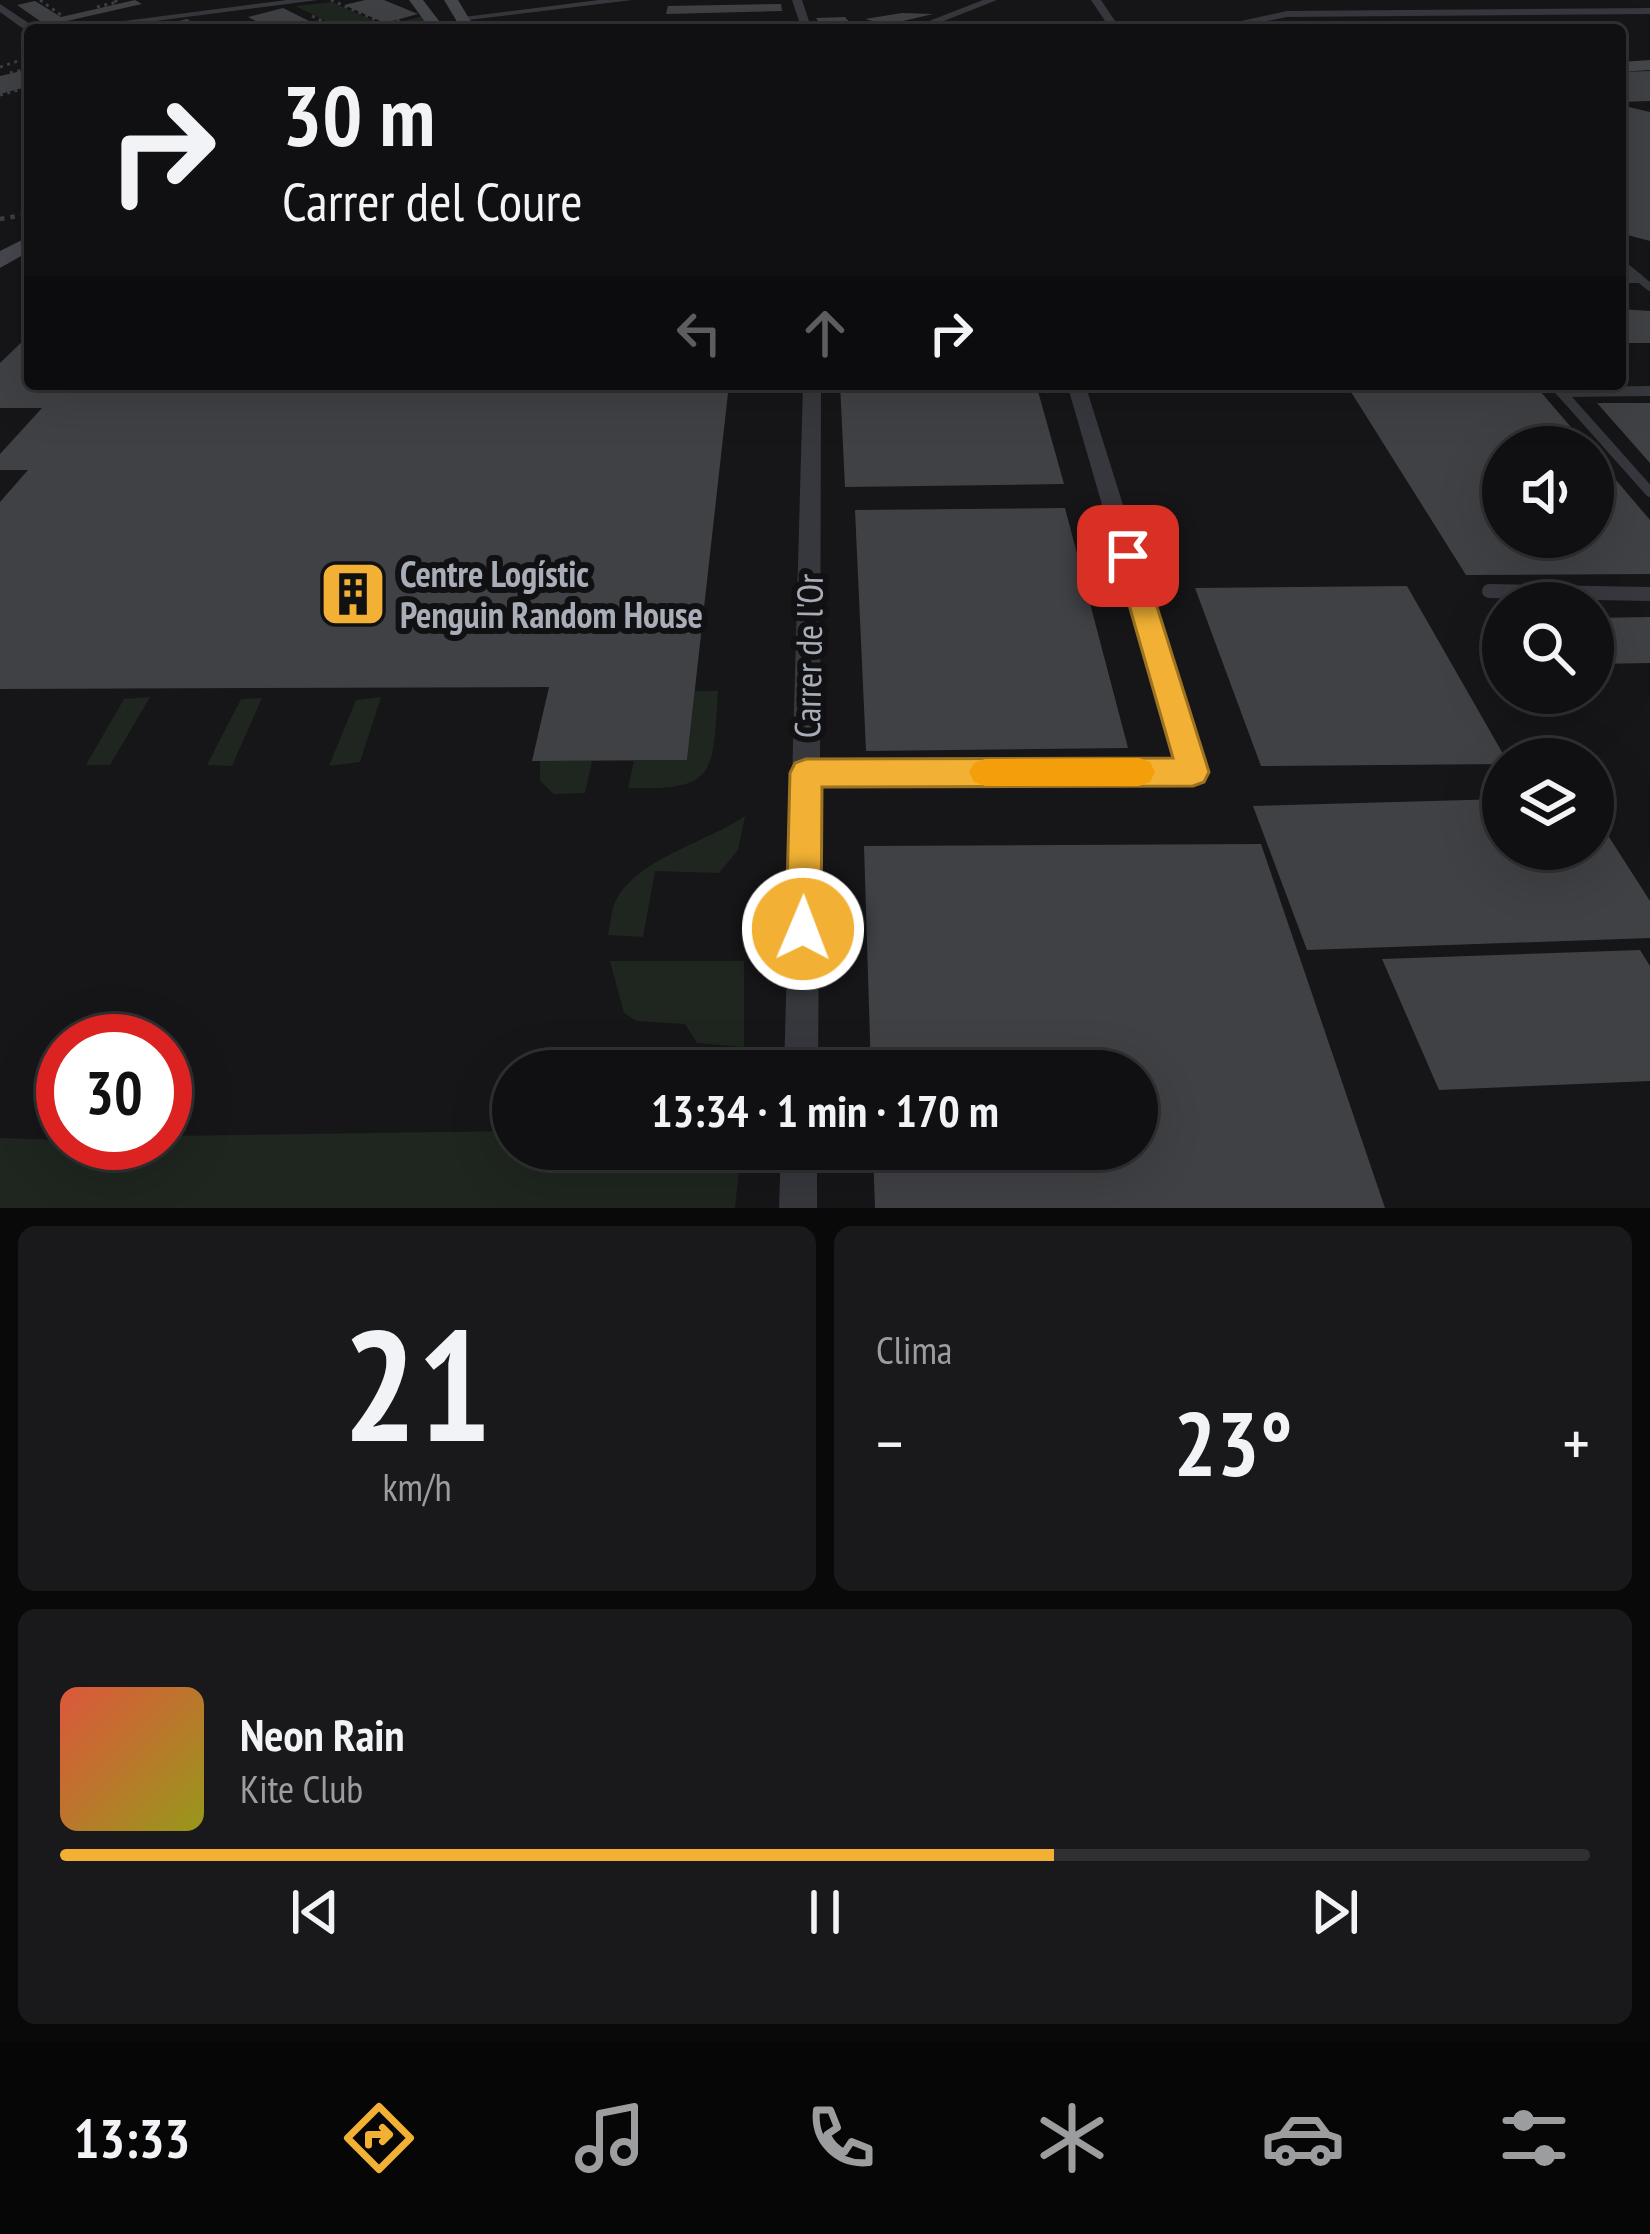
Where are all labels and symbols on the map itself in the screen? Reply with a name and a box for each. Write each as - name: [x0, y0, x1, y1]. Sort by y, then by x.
- pin: [1077, 505, 1179, 607]
- place label: Centre Logístic Penguin Random House: [400, 550, 703, 638]
- building icon: Centre Logístic Penguin Random House: [318, 559, 388, 629]
- street label: Carrer de l'Or: [783, 573, 833, 738]
- position arrow: [740, 866, 866, 992]
- speed limit sign: 30: [36, 1014, 192, 1170]

